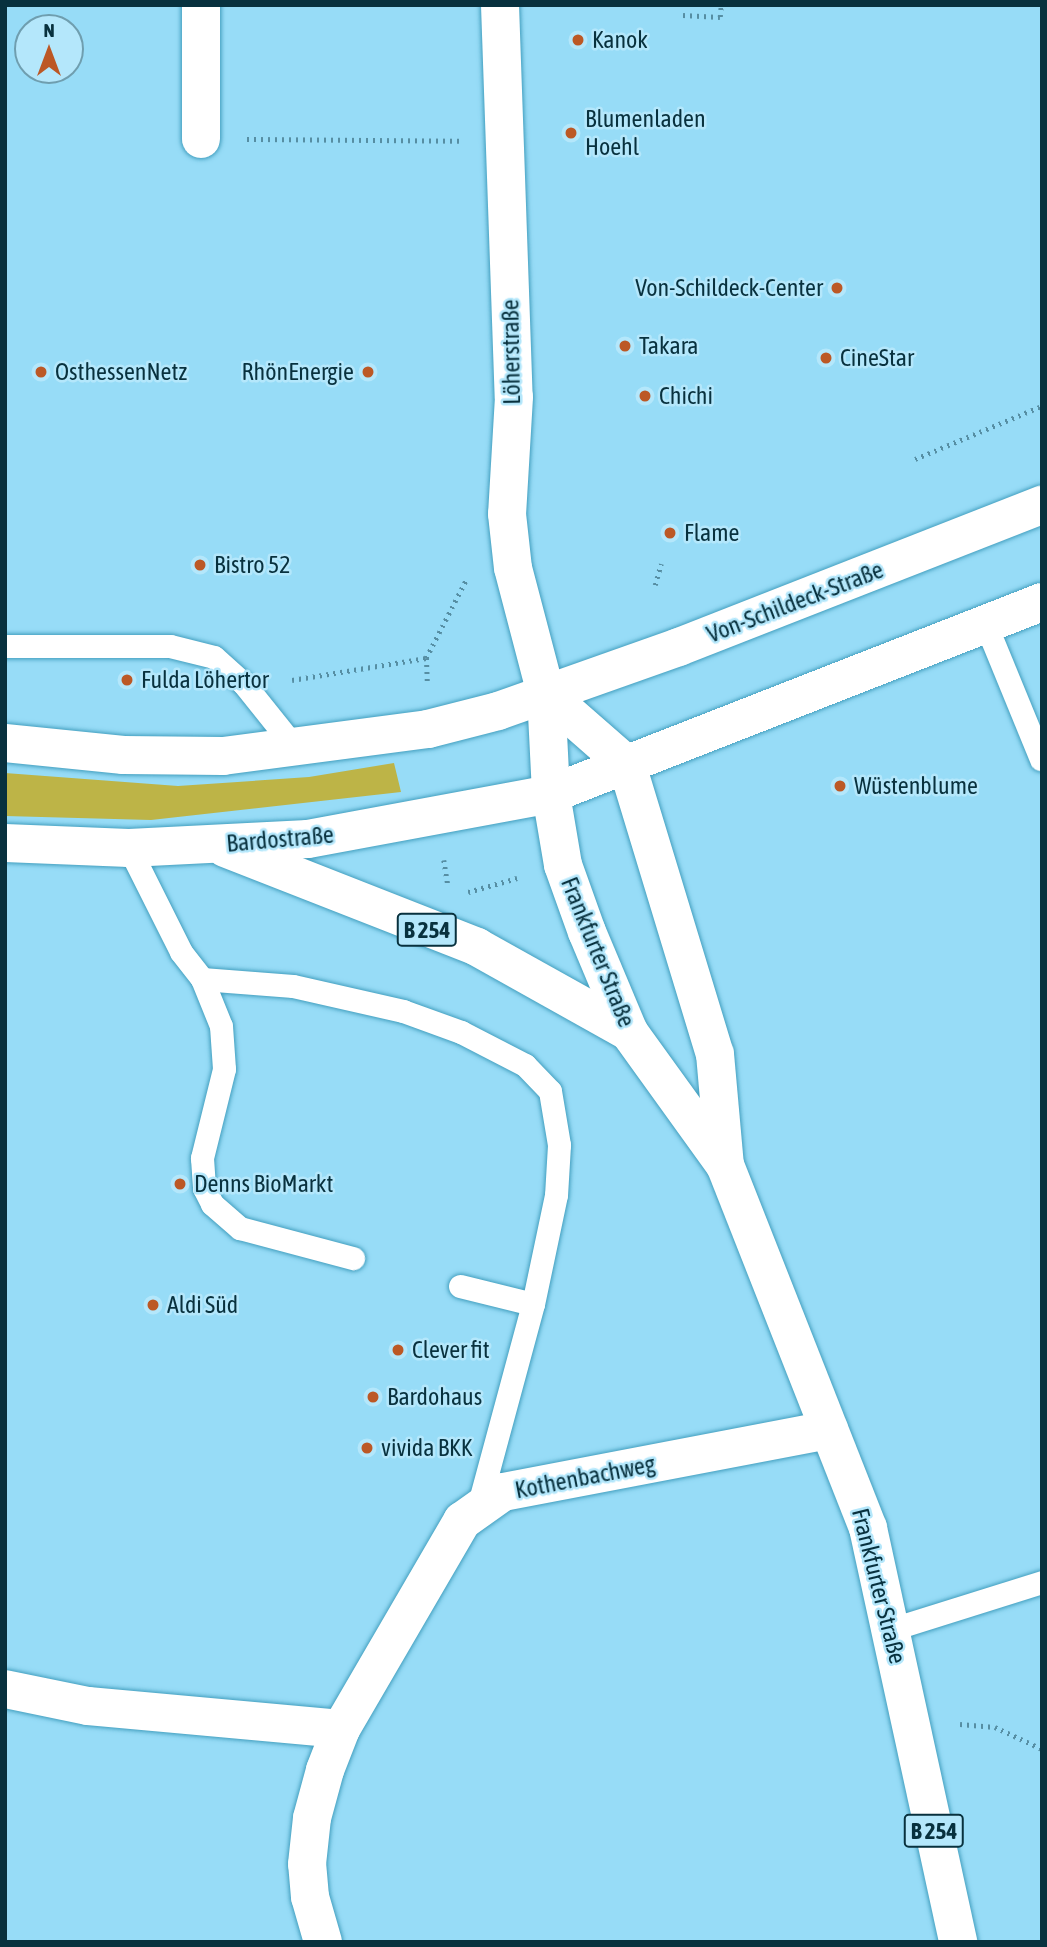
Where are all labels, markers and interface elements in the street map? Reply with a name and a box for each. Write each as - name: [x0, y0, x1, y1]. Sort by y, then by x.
- north arrow: [14, 14, 84, 84]
- text: N: [43, 19, 55, 41]
- place label: Kanok: [592, 26, 648, 54]
- marker: Kanok: [570, 32, 586, 48]
- place label: Blumenladen Hoehl: [585, 105, 706, 161]
- marker: Blumenladen Hoehl: [563, 125, 579, 141]
- place label: Von-Schildeck-Center: [635, 274, 823, 302]
- marker: Von-Schildeck-Center: [829, 280, 845, 296]
- street label: Löherstraße: [496, 299, 526, 405]
- place label: Takara: [639, 332, 698, 360]
- marker: Takara: [617, 338, 633, 354]
- place label: CineStar: [840, 344, 914, 372]
- marker: CineStar: [818, 350, 834, 366]
- place label: OsthessenNetz: [55, 358, 187, 386]
- place label: RhönEnergie: [242, 358, 354, 386]
- marker: OsthessenNetz: [33, 364, 49, 380]
- marker: RhönEnergie: [360, 364, 376, 380]
- place label: Chichi: [659, 382, 713, 410]
- marker: Chichi: [637, 388, 653, 404]
- place label: Flame: [684, 519, 739, 547]
- marker: Flame: [662, 525, 678, 541]
- place label: Bistro 52: [214, 551, 290, 579]
- street label: Von-Schildeck-Straße: [703, 555, 887, 649]
- marker: Bistro 52: [192, 557, 208, 573]
- place label: Fulda Löhertor: [141, 666, 269, 694]
- marker: Fulda Löhertor: [119, 672, 135, 688]
- place label: Wüstenblume: [854, 772, 978, 800]
- marker: Wüstenblume: [832, 778, 848, 794]
- street label: Bardostraße: [225, 820, 335, 858]
- street label: Frankfurter Straße: [555, 873, 641, 1031]
- road number: B 254: [396, 911, 458, 950]
- place label: Denns BioMarkt: [194, 1170, 333, 1198]
- marker: Denns BioMarkt: [172, 1176, 188, 1192]
- place label: Aldi Süd: [167, 1291, 238, 1319]
- marker: Aldi Süd: [145, 1297, 161, 1313]
- place label: Clever fit: [412, 1336, 490, 1364]
- marker: Clever fit: [390, 1342, 406, 1358]
- place label: Bardohaus: [387, 1383, 482, 1411]
- marker: Bardohaus: [365, 1389, 381, 1405]
- place label: vivida BKK: [381, 1434, 473, 1462]
- marker: vivida BKK: [359, 1440, 375, 1456]
- street label: Kothenbachweg: [513, 1449, 657, 1505]
- street label: Frankfurter Straße: [846, 1505, 912, 1667]
- road number: B 254: [902, 1812, 965, 1850]

